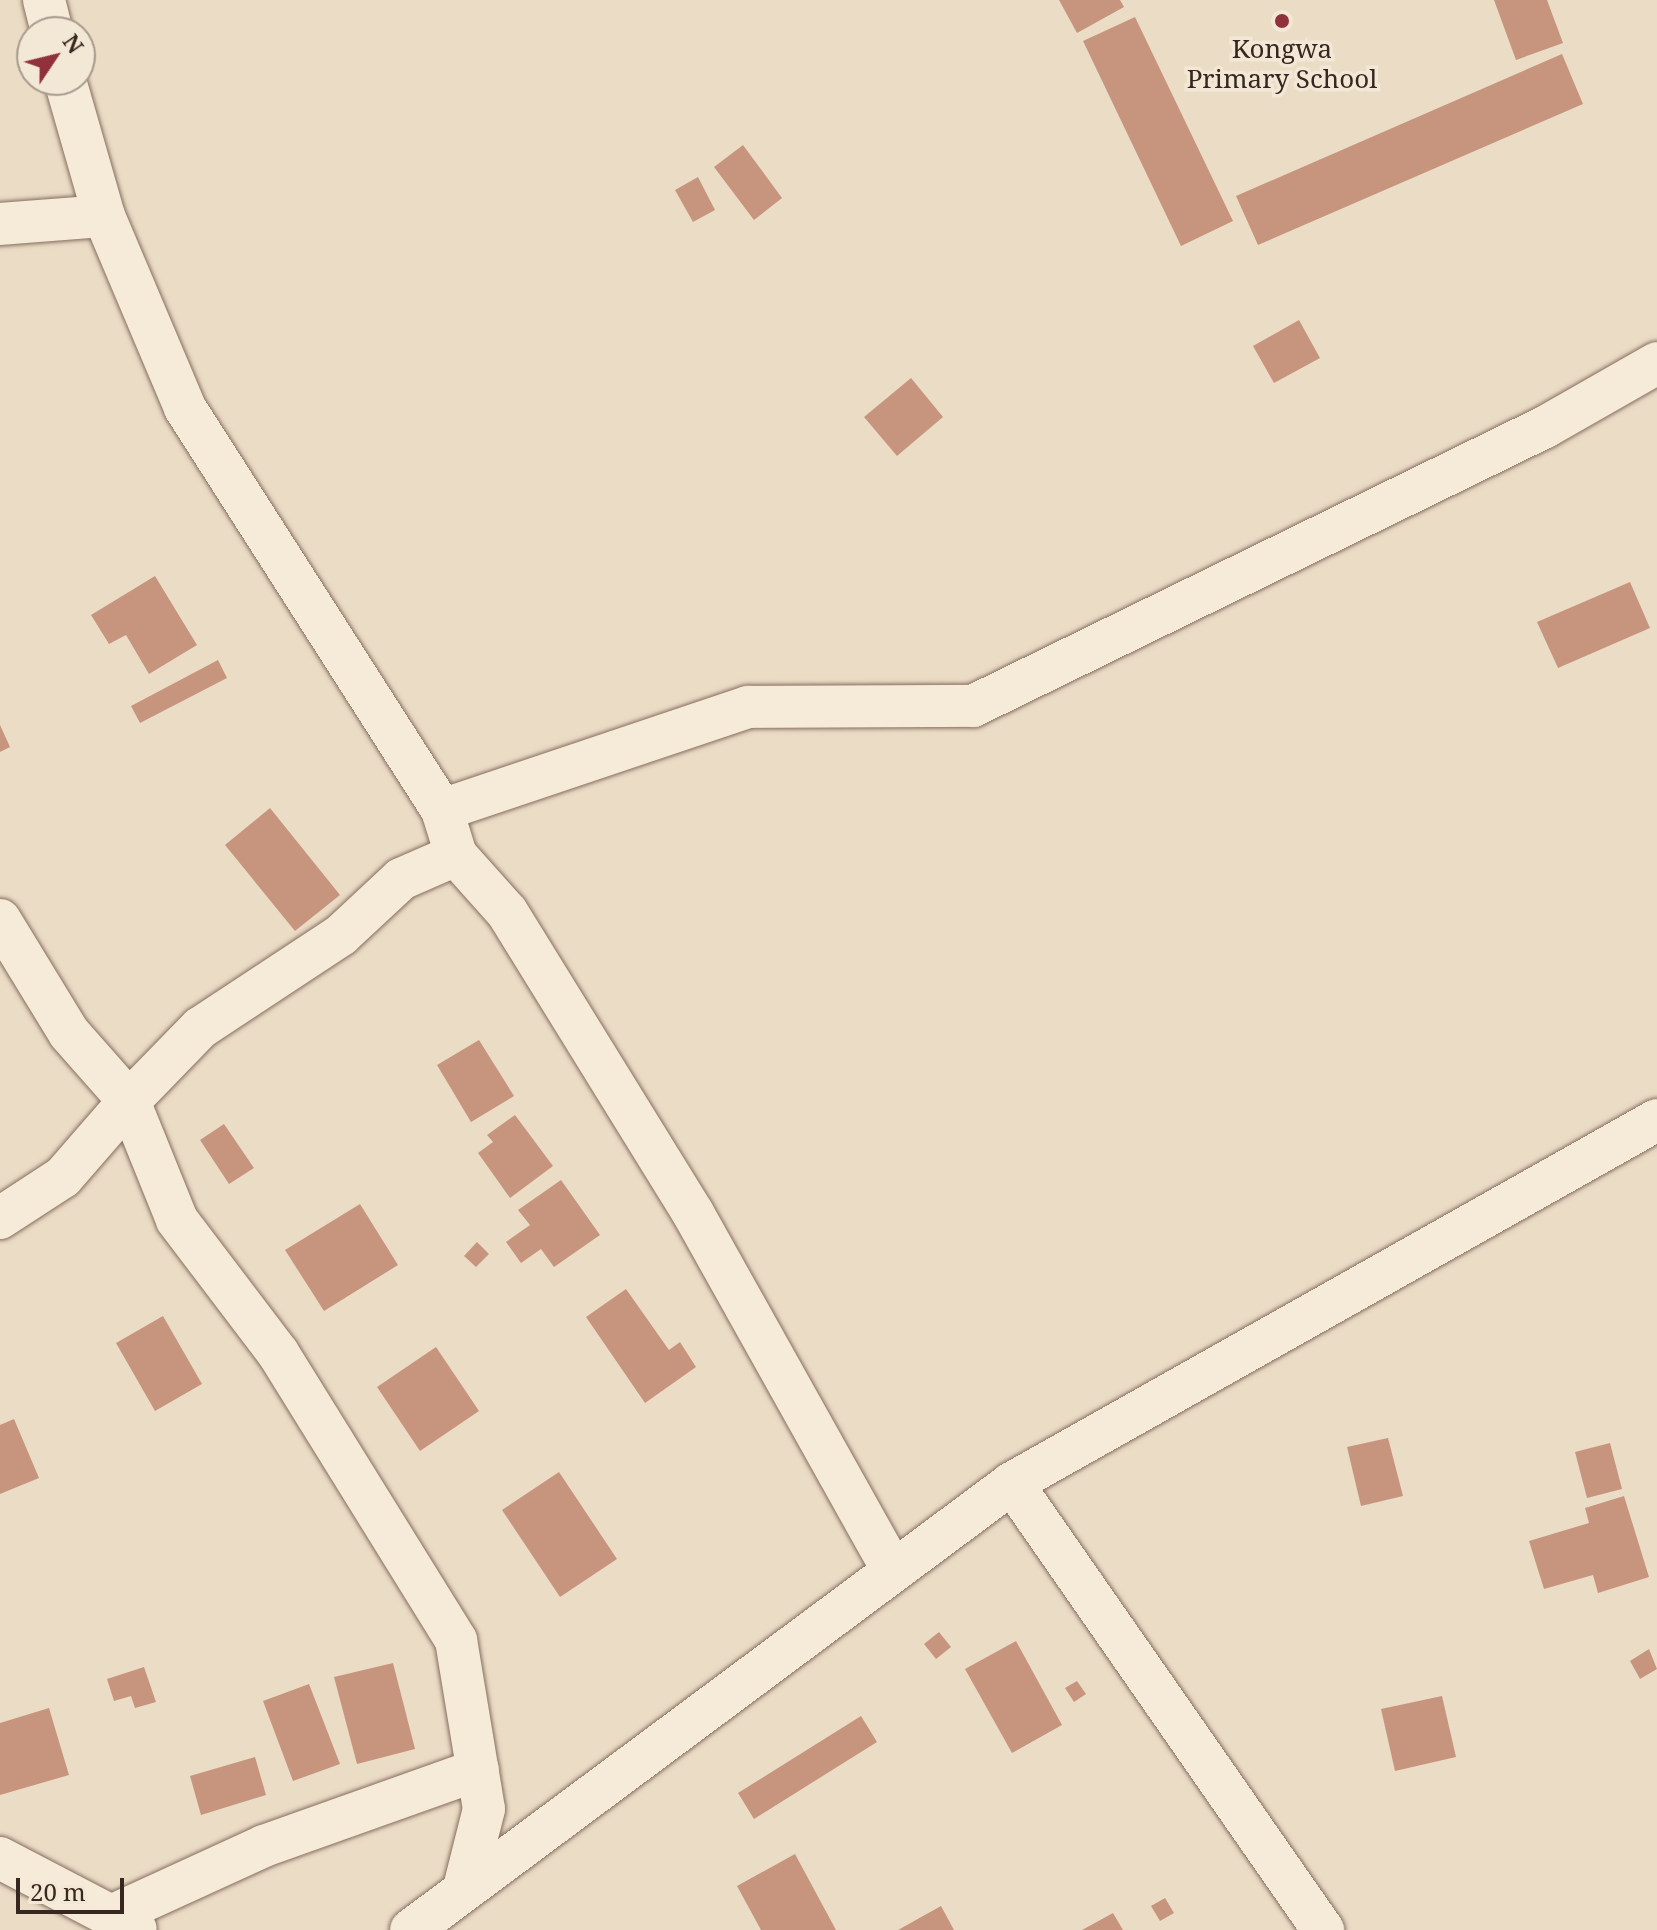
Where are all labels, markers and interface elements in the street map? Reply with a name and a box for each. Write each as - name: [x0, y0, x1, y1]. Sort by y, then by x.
- marker: Kongwa Primary School: [1273, 12, 1291, 30]
- north arrow: [16, 16, 96, 96]
- text: N: [57, 28, 91, 59]
- place label: Kongwa Primary School: [1187, 33, 1377, 94]
- scale bar: [20, 1862, 128, 1912]
- text: 20 m: [30, 1875, 86, 1908]

